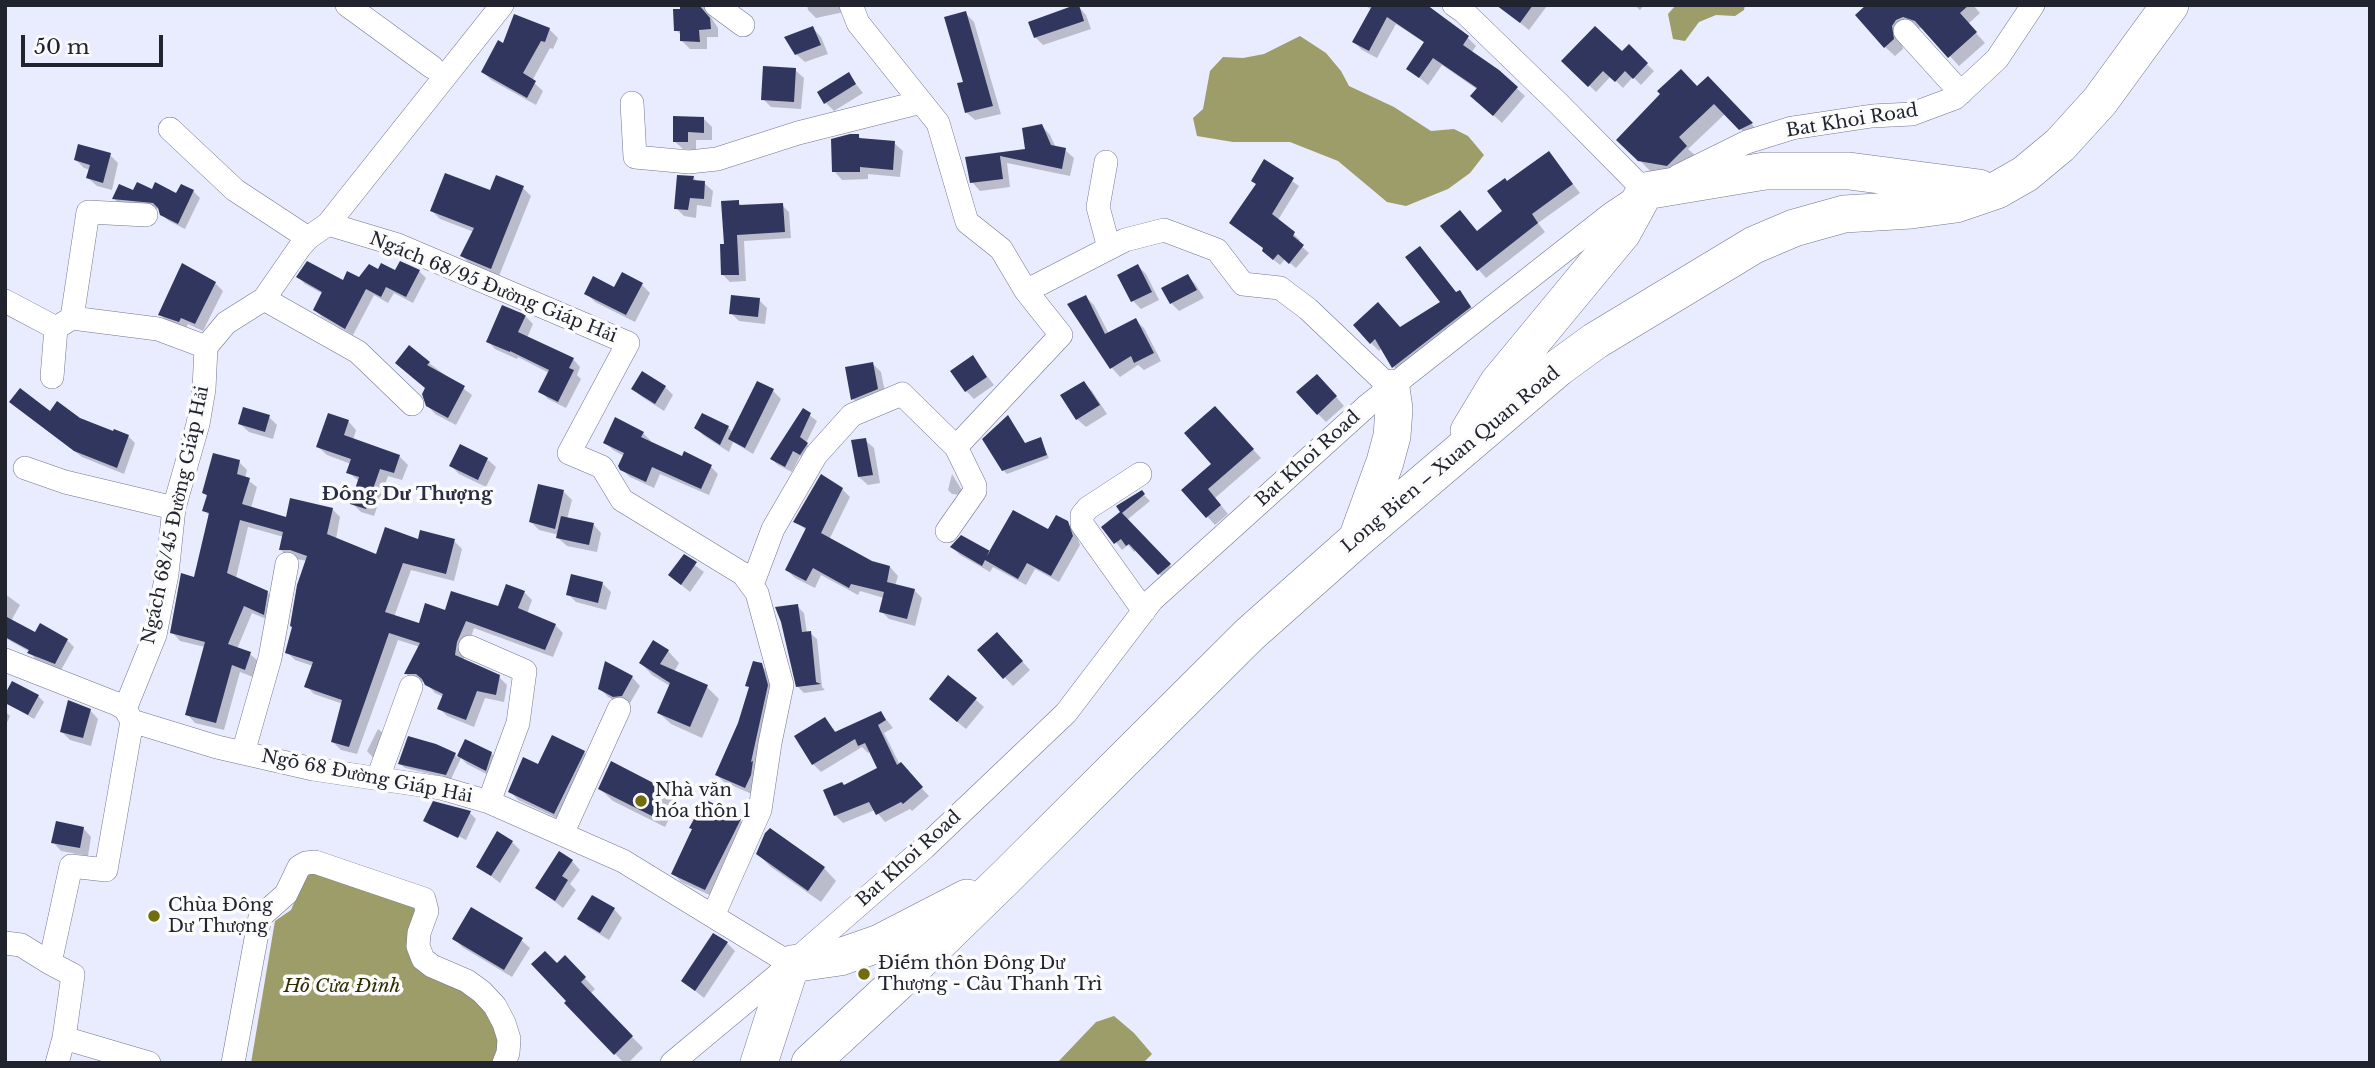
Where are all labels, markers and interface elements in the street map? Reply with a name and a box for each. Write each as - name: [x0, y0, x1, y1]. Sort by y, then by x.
- scale bar: [24, 21, 166, 65]
- text: 50 m: [34, 34, 89, 60]
- street label: Bat Khoi Road: [1785, 100, 1919, 142]
- street label: Ngách 68/95 Đường Giáp Hải: [366, 228, 620, 348]
- street label: Long Bien – Xuan Quan Road: [1338, 362, 1564, 558]
- street label: Ngách 68/45 Đường Giáp Hải: [138, 384, 214, 646]
- street label: Bat Khoi Road: [1251, 406, 1365, 512]
- district label: Đông Dư Thượng: [322, 484, 492, 506]
- street label: Ngõ 68 Đường Giáp Hải: [260, 746, 474, 808]
- place label: Nhà văn hóa thôn 1: [655, 780, 751, 822]
- marker: Nhà văn hóa thôn 1: [633, 793, 649, 809]
- street label: Bat Khoi Road: [852, 806, 966, 912]
- place label: Chùa Đông Dư Thượng: [168, 895, 273, 937]
- marker: Chùa Đông Dư Thượng: [146, 908, 162, 924]
- place label: Điếm thôn Đông Dư Thượng - Cầu Thanh Trì: [878, 953, 1102, 996]
- marker: Điếm thôn Đông Dư Thượng - Cầu Thanh Trì: [856, 966, 872, 982]
- water label: Hồ Cửa Đình: [283, 976, 401, 998]

